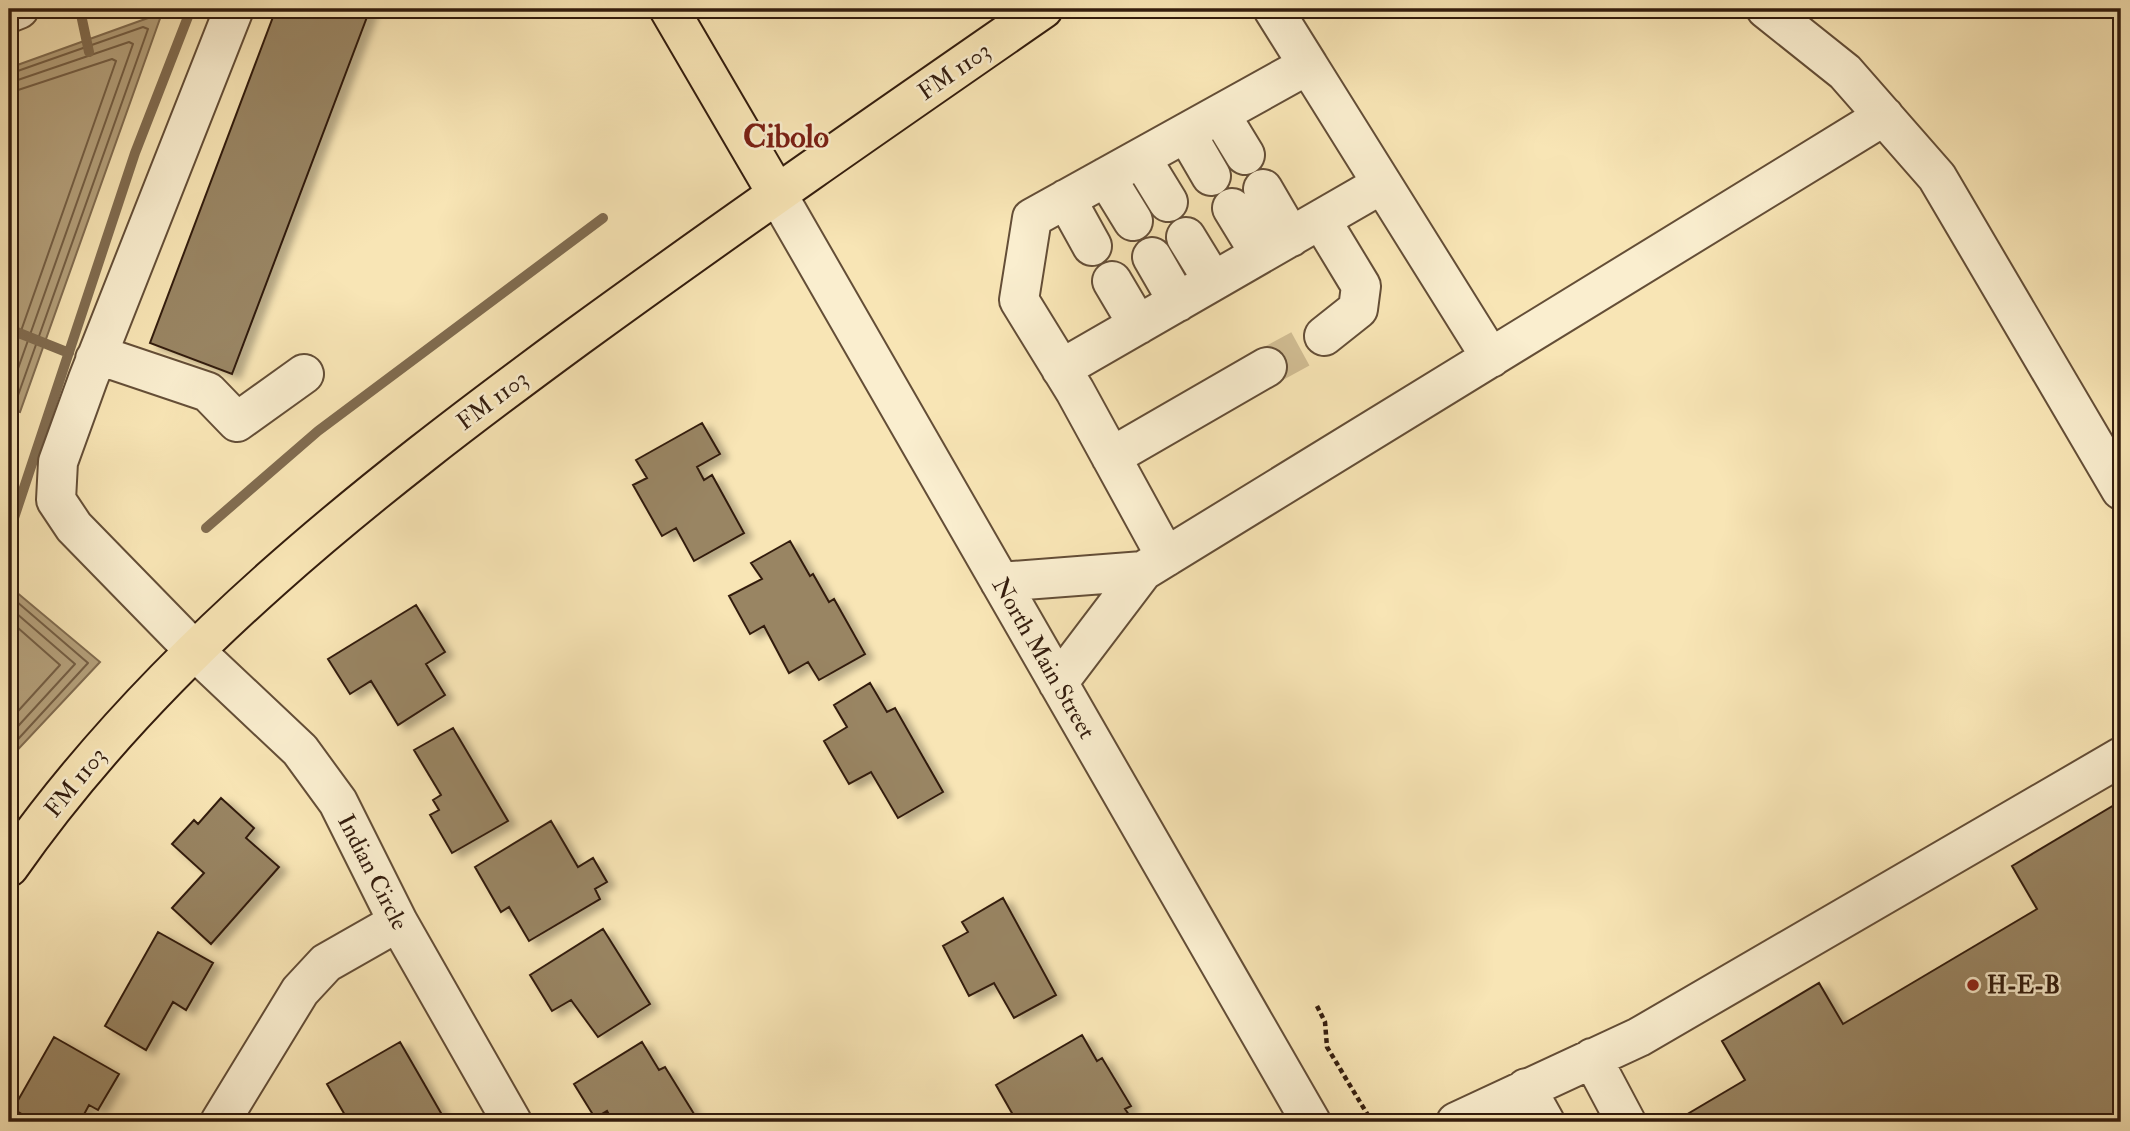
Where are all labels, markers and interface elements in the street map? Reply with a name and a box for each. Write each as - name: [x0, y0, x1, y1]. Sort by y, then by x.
- street label: FM 1103: [912, 35, 997, 108]
- district label: Cibolo: [743, 117, 829, 157]
- street label: FM 1103: [450, 363, 534, 437]
- street label: North Main Street: [985, 572, 1102, 745]
- street label: FM 1103: [38, 741, 113, 824]
- street label: Indian Circle: [330, 809, 415, 935]
- place label: H-E-B: [1987, 970, 2060, 1001]
- marker: H-E-B: [1965, 977, 1981, 993]

